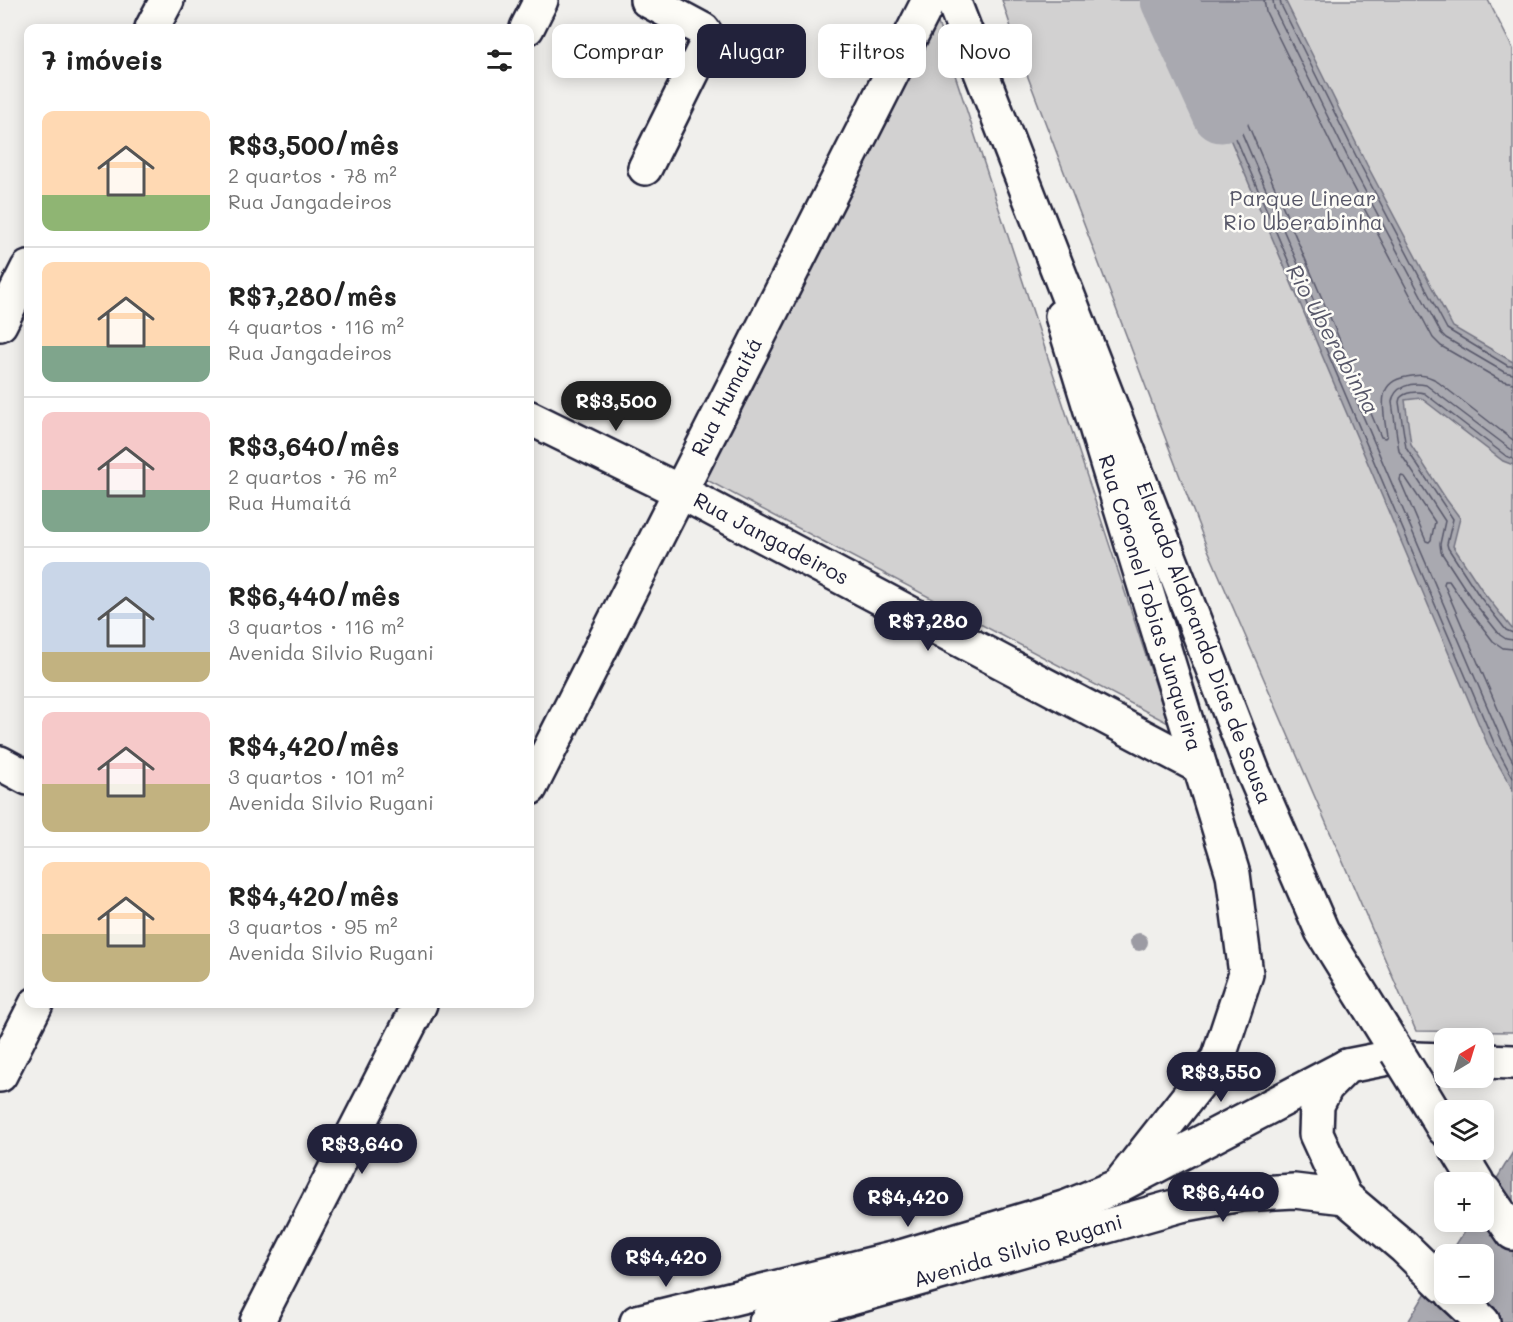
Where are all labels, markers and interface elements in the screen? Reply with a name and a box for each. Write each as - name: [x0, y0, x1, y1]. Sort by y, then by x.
- chip: Comprar: [552, 24, 685, 78]
- chip: Alugar: [697, 24, 806, 78]
- chip: Filtros: [818, 24, 926, 78]
- chip: Novo: [938, 24, 1032, 78]
- text: 7 imóveis: [42, 43, 163, 77]
- icon: filters: [483, 44, 516, 77]
- text: R$3,500/mês: [228, 128, 399, 162]
- icon: home: [90, 135, 162, 207]
- text: 2 quartos · 78 m²: [228, 162, 397, 188]
- park label: Parque Linear Rio Uberabinha: [1223, 184, 1383, 235]
- text: Rua Jangadeiros: [228, 188, 392, 214]
- water label: Rio Uberabinha: [1280, 259, 1387, 419]
- text: R$7,280/mês: [228, 279, 397, 313]
- icon: home: [90, 286, 162, 358]
- text: 4 quartos · 116 m²: [228, 313, 404, 339]
- street label: Rua Humaitá: [684, 332, 767, 460]
- text: Rua Jangadeiros: [228, 339, 392, 365]
- pin: R$3,500: [561, 381, 671, 432]
- text: R$3,500: [575, 387, 657, 413]
- text: R$3,640/mês: [228, 429, 400, 463]
- icon: home: [90, 436, 162, 508]
- street label: Rua Coronel Tobias Junqueira: [1093, 451, 1209, 754]
- text: 2 quartos · 76 m²: [228, 463, 397, 489]
- street label: Elevado Aldorando Dias de Sousa: [1131, 477, 1280, 808]
- street label: Rua Jangadeiros: [689, 485, 854, 590]
- text: Rua Humaitá: [228, 489, 352, 515]
- text: R$6,440/mês: [228, 579, 400, 613]
- icon: home: [90, 586, 162, 658]
- pin: R$7,280: [873, 601, 983, 652]
- text: R$7,280: [888, 607, 968, 633]
- text: 3 quartos · 116 m²: [228, 613, 404, 639]
- text: Avenida Silvio Rugani: [228, 639, 434, 665]
- text: R$4,420/mês: [228, 729, 399, 763]
- icon: home: [90, 736, 162, 808]
- text: 3 quartos · 101 m²: [228, 763, 404, 789]
- text: Avenida Silvio Rugani: [228, 789, 434, 815]
- text: R$4,420/mês: [228, 879, 399, 913]
- icon: home: [90, 886, 162, 958]
- text: 3 quartos · 95 m²: [228, 913, 398, 939]
- text: Avenida Silvio Rugani: [228, 939, 434, 965]
- north arrow: [1434, 1028, 1494, 1088]
- map controls: [1434, 1028, 1494, 1304]
- pin: R$3,550: [1166, 1052, 1276, 1103]
- text: R$3,550: [1181, 1058, 1261, 1084]
- button: layers: [1434, 1100, 1494, 1160]
- pin: R$3,640: [307, 1124, 417, 1175]
- text: R$3,640: [321, 1130, 403, 1156]
- pin: R$6,440: [1168, 1172, 1278, 1223]
- button: +: [1434, 1172, 1494, 1232]
- pin: R$4,420: [853, 1177, 963, 1228]
- text: R$6,440: [1182, 1178, 1264, 1204]
- text: R$4,420: [867, 1183, 949, 1209]
- street label: Avenida Silvio Rugani: [910, 1207, 1125, 1292]
- pin: R$4,420: [611, 1237, 721, 1288]
- text: R$4,420: [625, 1243, 707, 1269]
- button: −: [1434, 1244, 1494, 1304]

